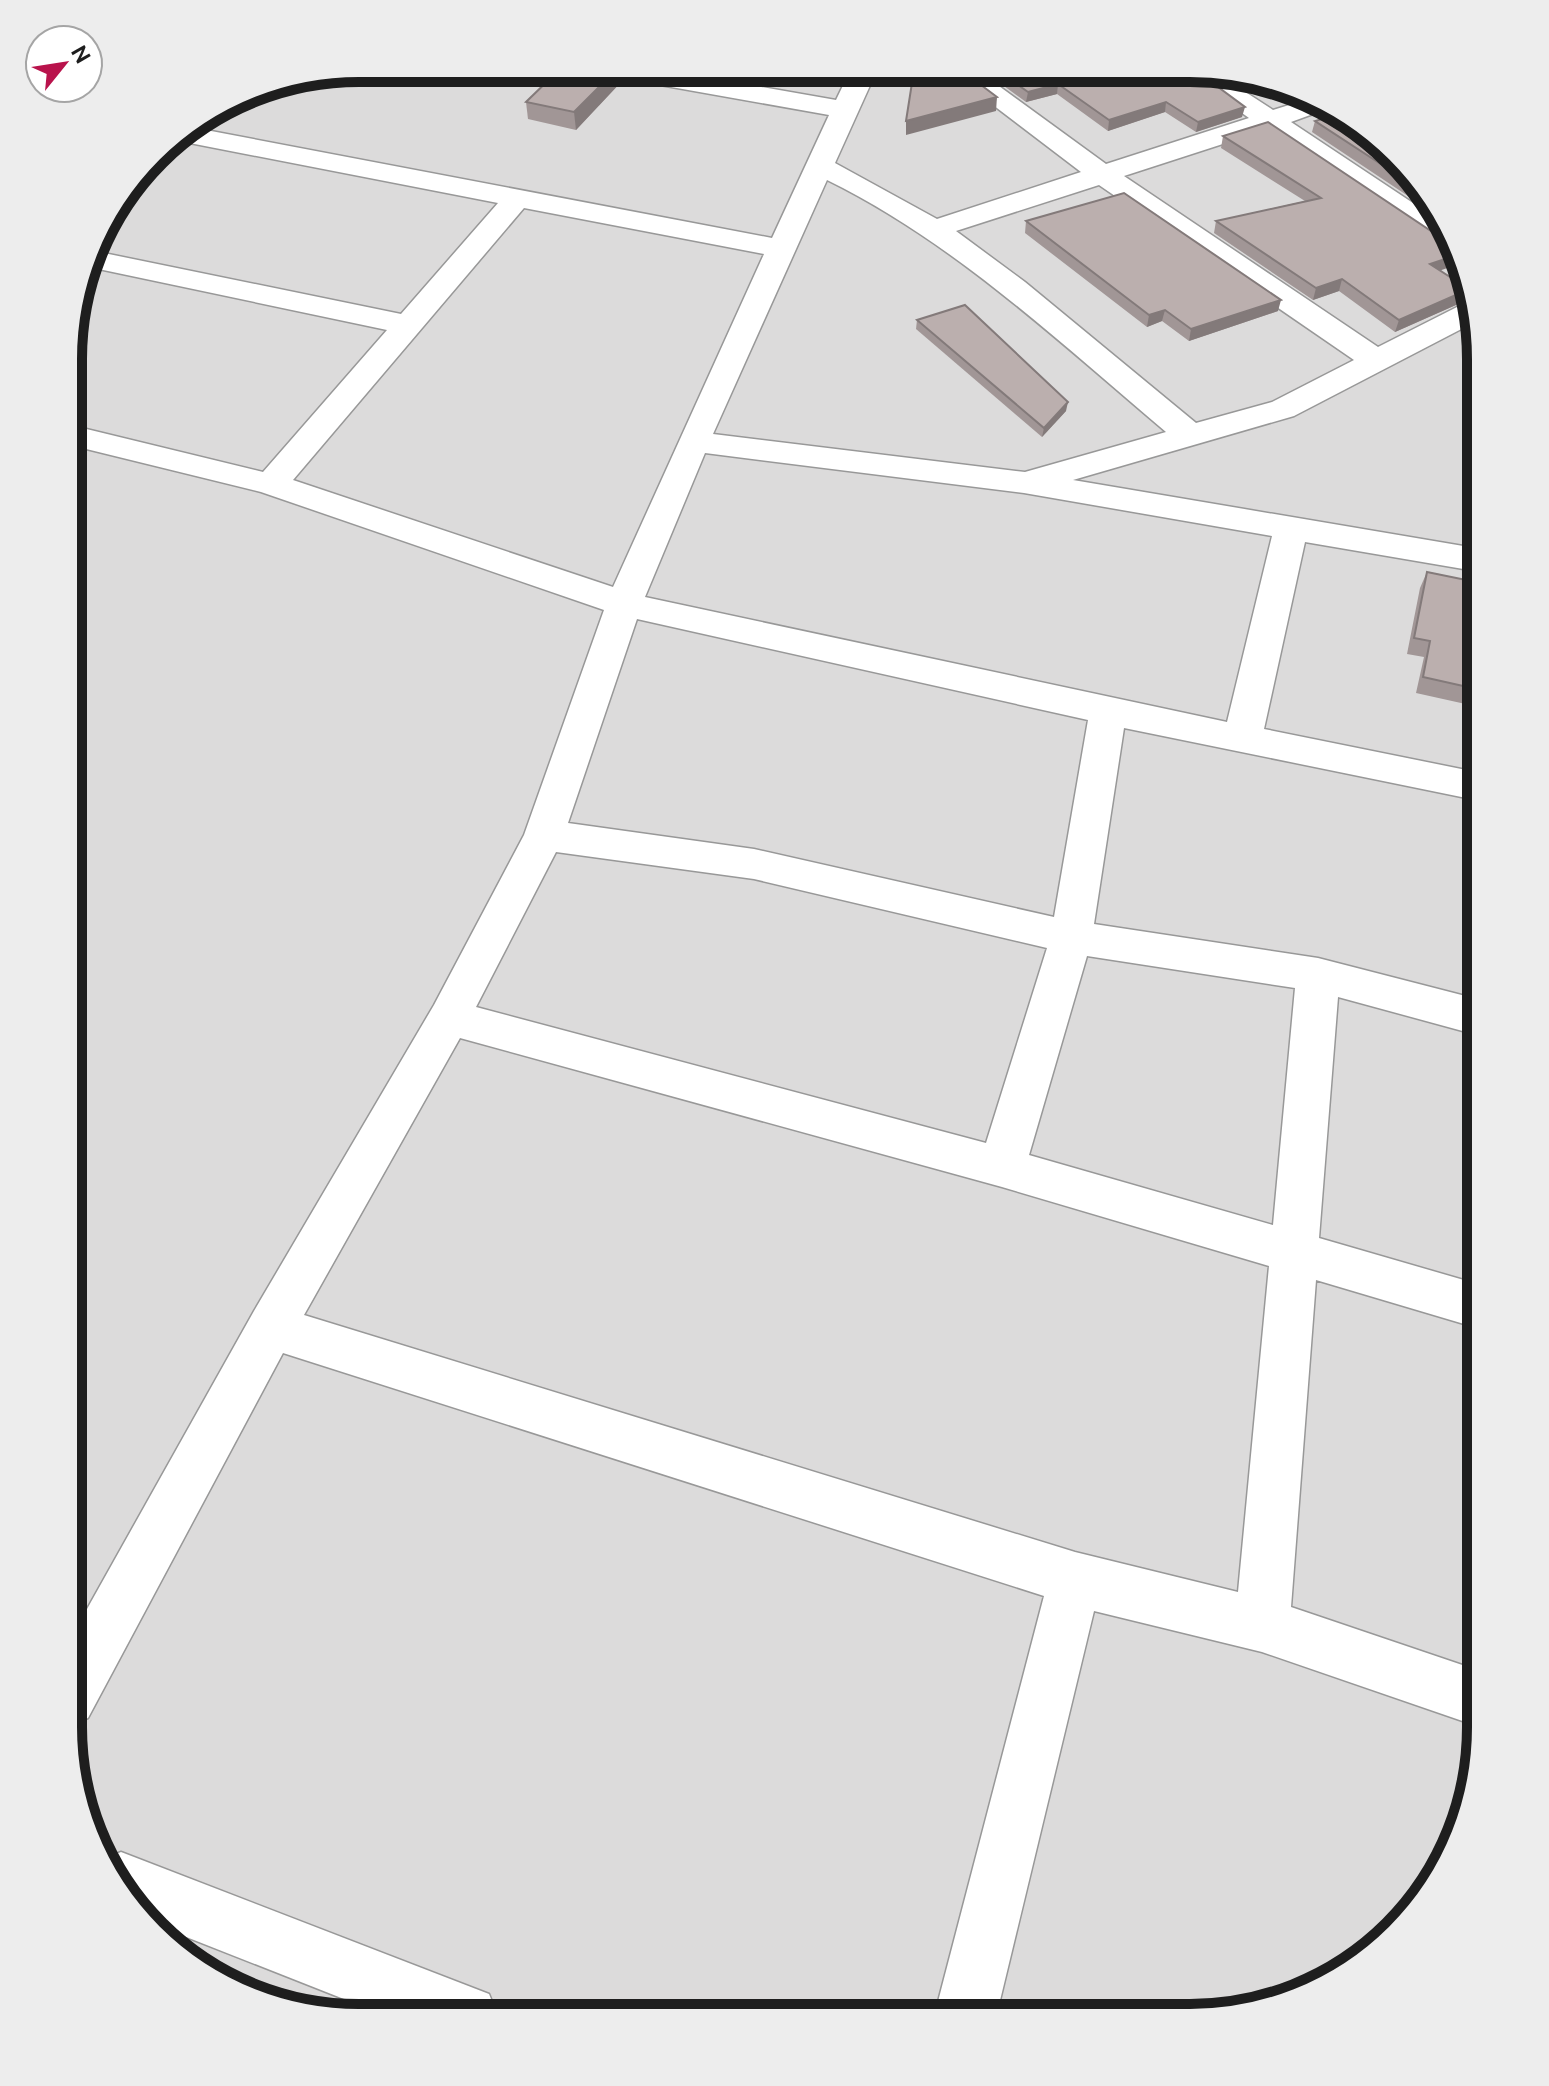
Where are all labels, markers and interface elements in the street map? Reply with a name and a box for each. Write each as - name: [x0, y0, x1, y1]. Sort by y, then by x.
- north arrow: [24, 24, 104, 104]
- text: N: [67, 40, 97, 67]

